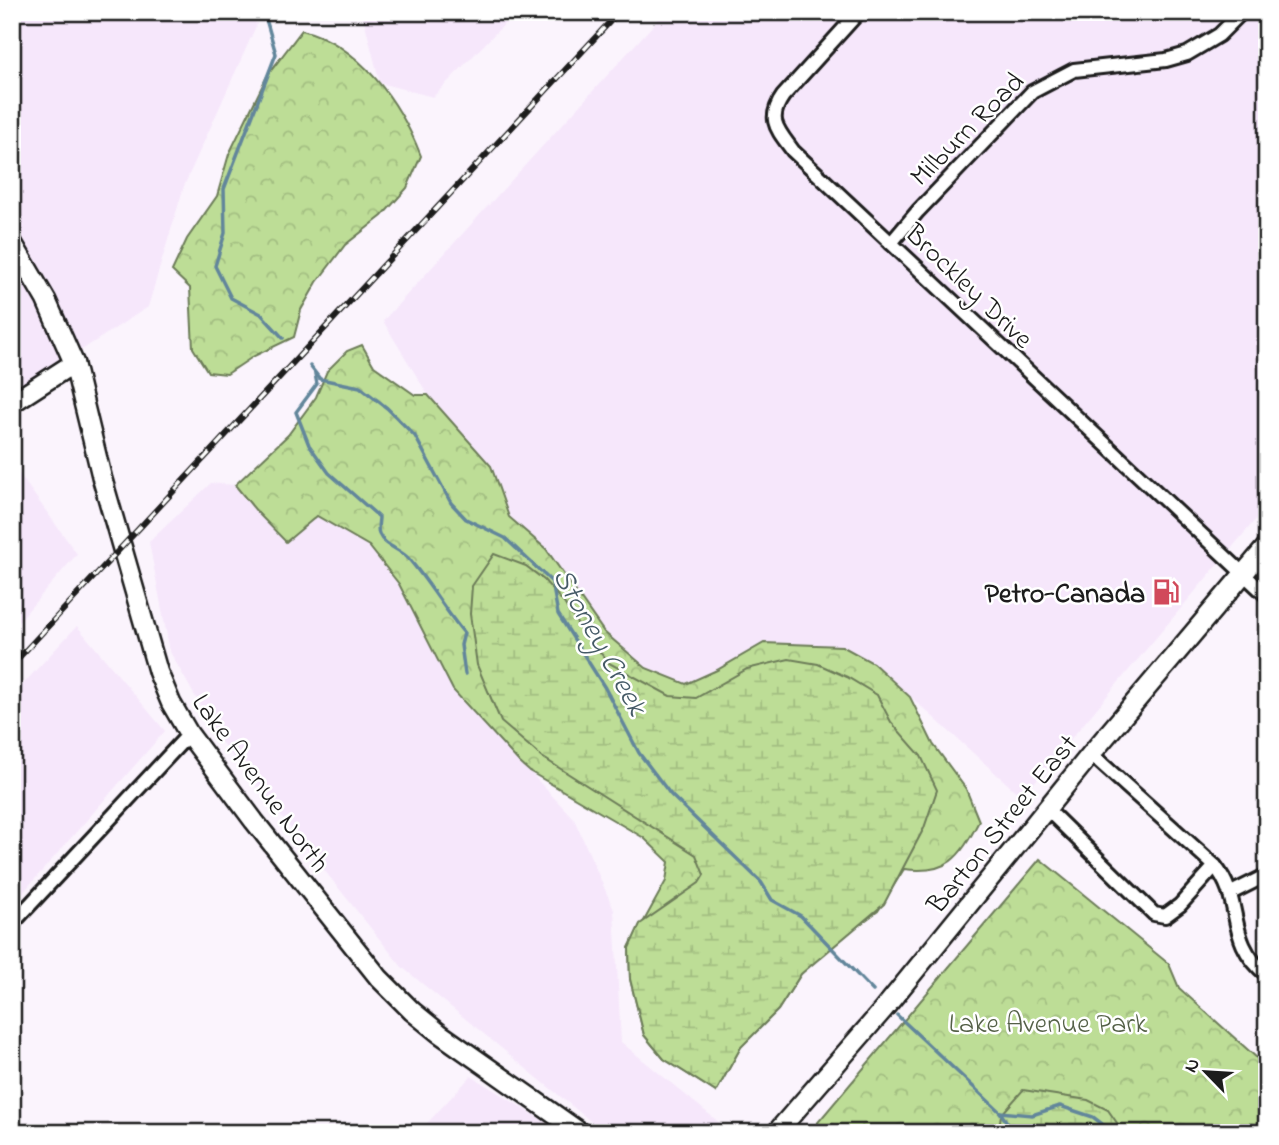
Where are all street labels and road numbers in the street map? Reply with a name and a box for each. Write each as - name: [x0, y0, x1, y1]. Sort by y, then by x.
- street label: Milburn Road: [902, 64, 1035, 197]
- street label: Brockley Drive: [893, 215, 1042, 360]
- street label: Lake Avenue North: [180, 686, 338, 882]
- street label: Barton Street East: [918, 727, 1089, 925]

